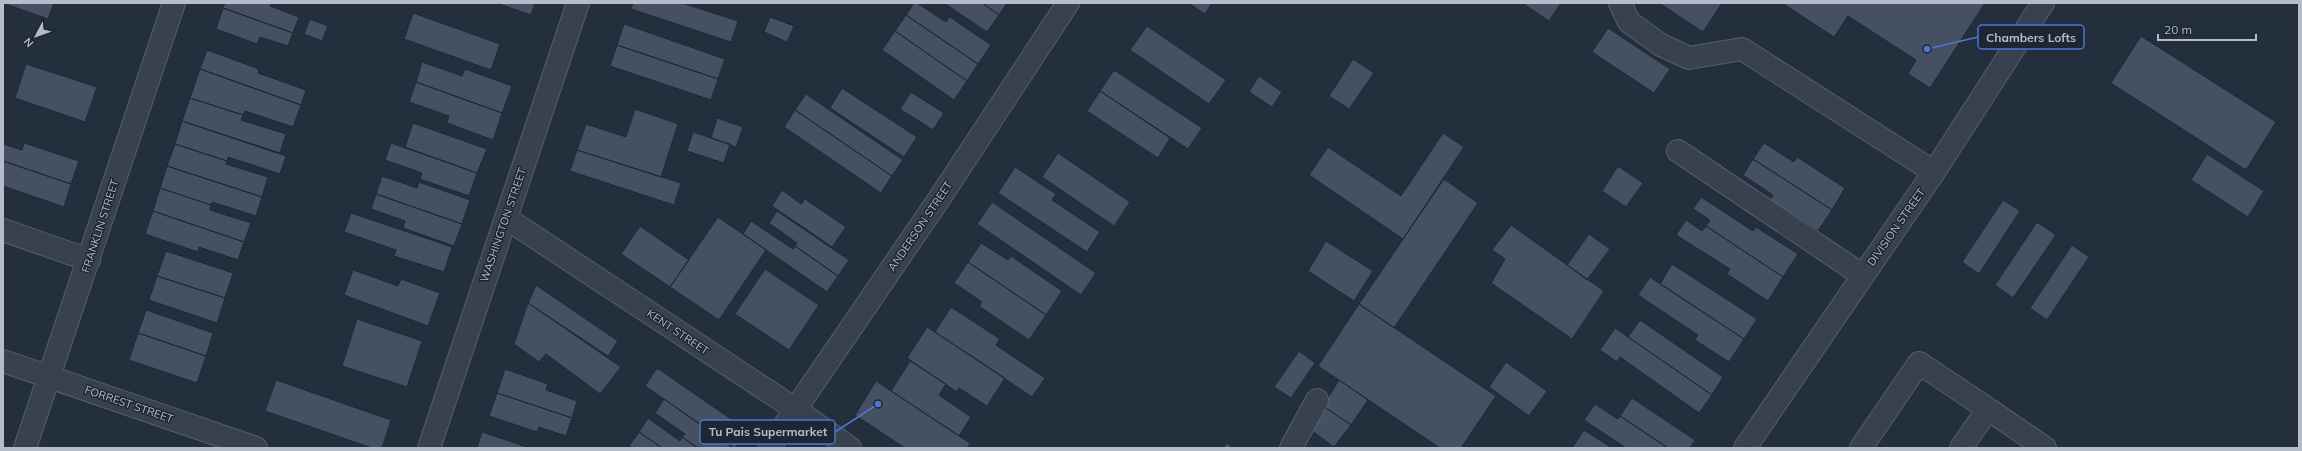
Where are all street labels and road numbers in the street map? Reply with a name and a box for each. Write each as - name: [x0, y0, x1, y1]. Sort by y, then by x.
- street label: WASHINGTON STREET: [477, 166, 529, 284]
- street label: FRANKLIN STREET: [78, 177, 122, 274]
- street label: ANDERSON STREET: [885, 178, 955, 274]
- street label: DIVISION STREET: [1864, 185, 1928, 268]
- street label: KENT STREET: [644, 306, 712, 358]
- street label: FORREST STREET: [83, 382, 175, 426]

